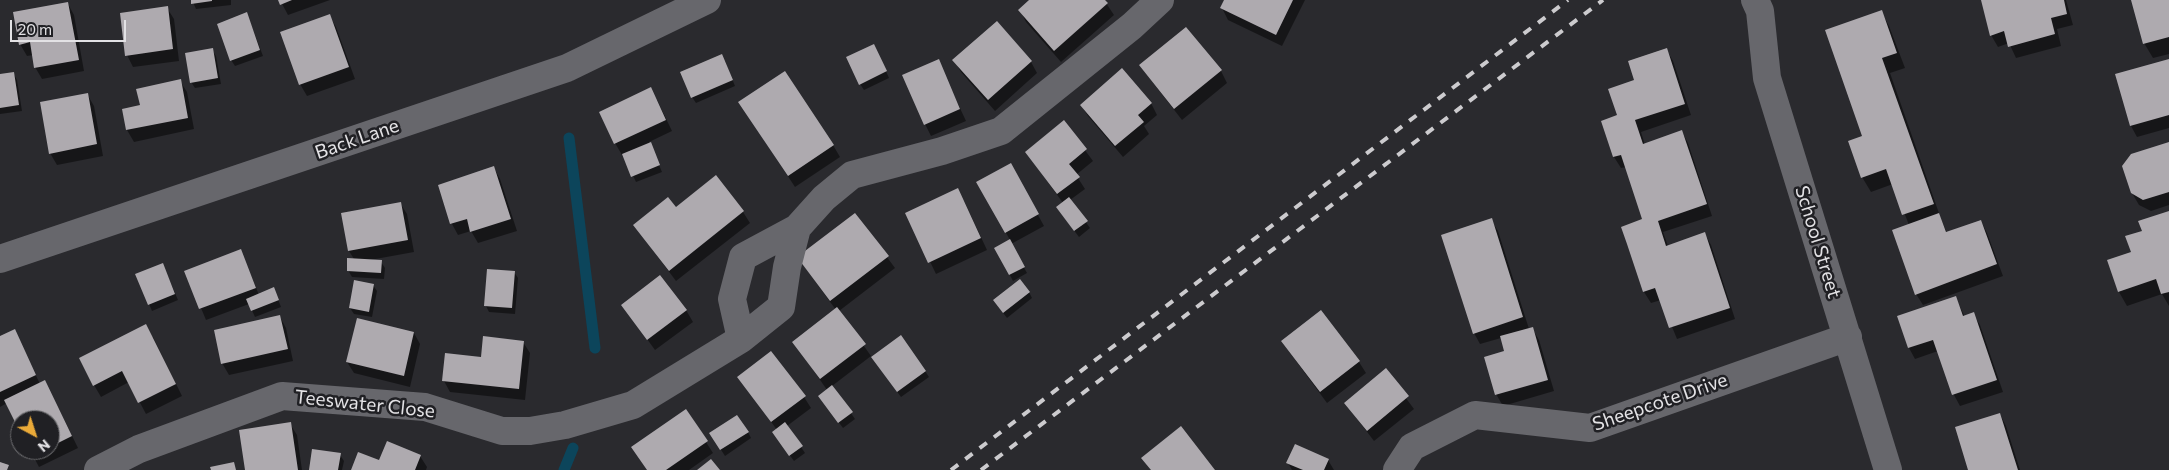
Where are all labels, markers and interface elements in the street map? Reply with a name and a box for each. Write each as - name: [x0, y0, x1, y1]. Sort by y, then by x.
- scale bar: [12, 10, 129, 42]
- text: 20 m: [18, 20, 52, 38]
- street label: Back Lane: [312, 114, 402, 164]
- street label: School Street: [1790, 183, 1846, 301]
- street label: Sheepcote Drive: [1590, 368, 1730, 436]
- street label: Teeswater Close: [294, 385, 436, 423]
- north arrow: [10, 410, 60, 460]
- text: N: [35, 436, 54, 456]

